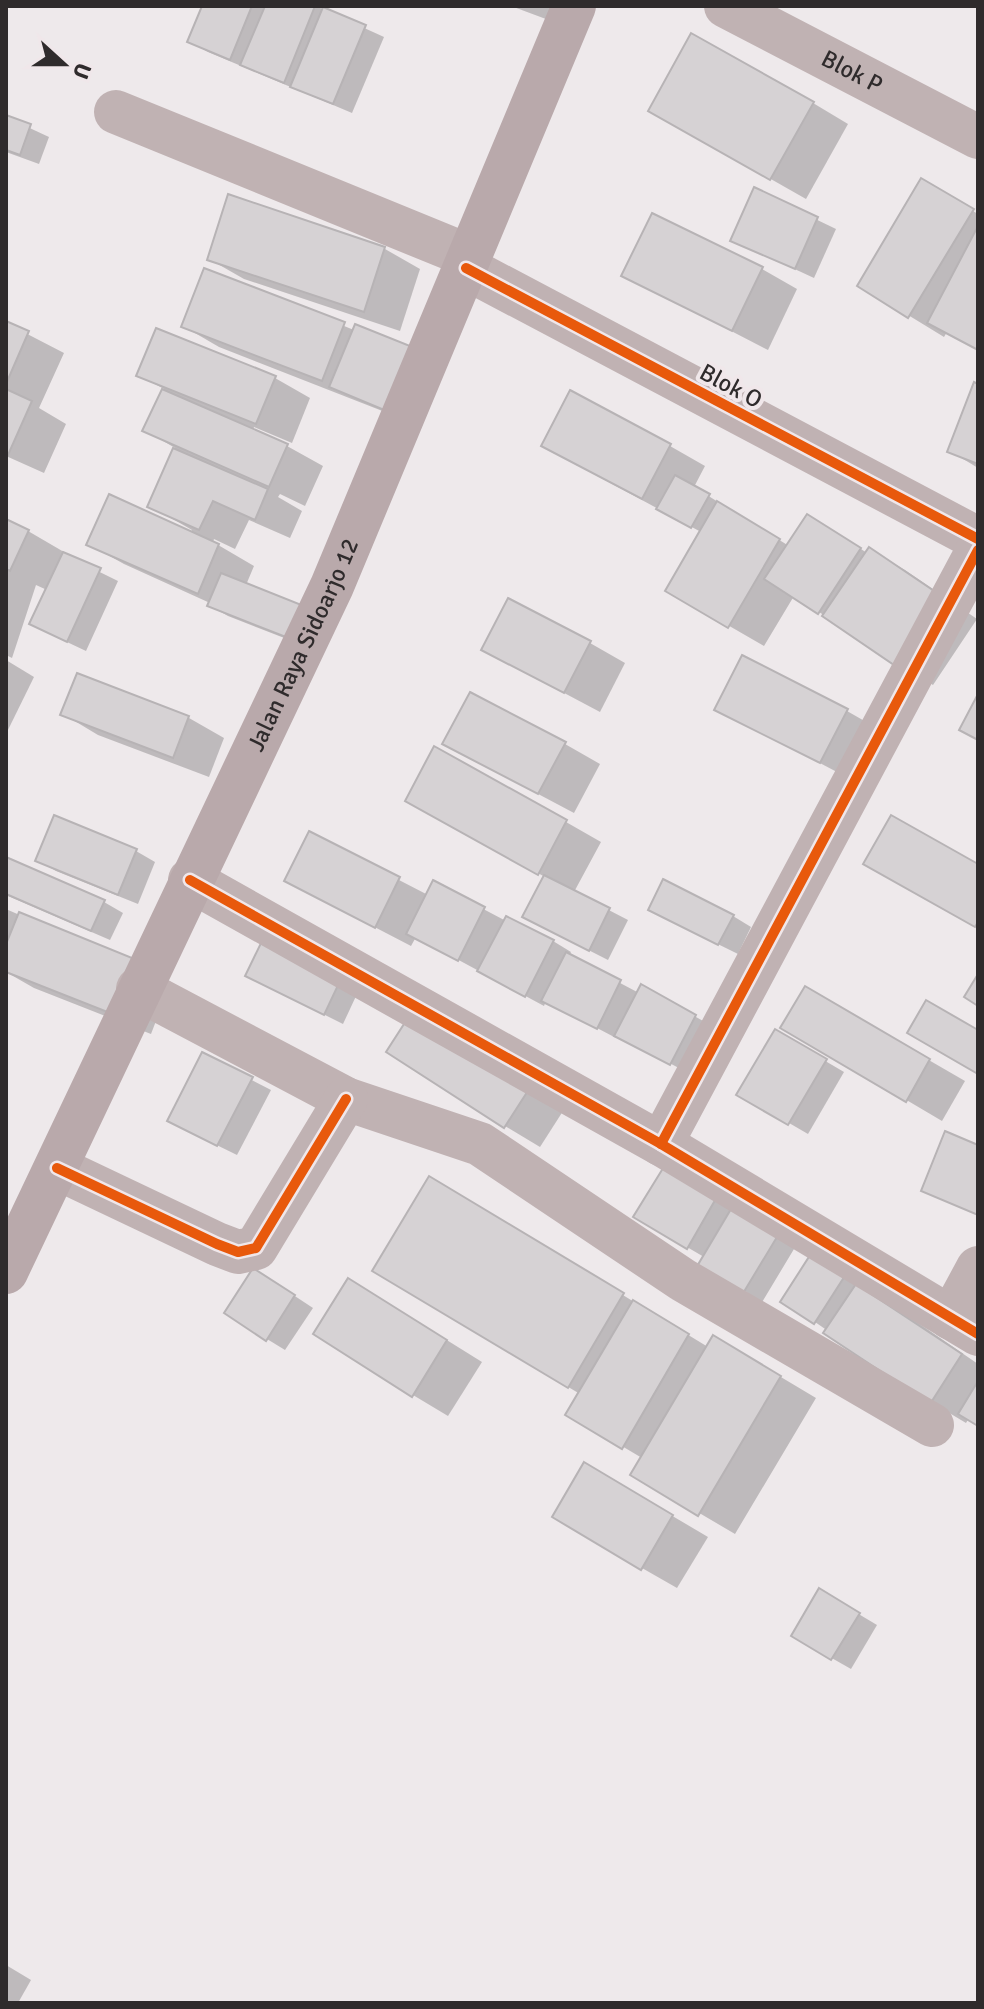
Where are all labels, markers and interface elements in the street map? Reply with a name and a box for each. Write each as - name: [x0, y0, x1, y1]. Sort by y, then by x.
- north arrow: [24, 24, 104, 104]
- street label: Blok P: [816, 43, 888, 100]
- text: U: [67, 59, 97, 83]
- street label: Blok O: [694, 357, 768, 415]
- street label: Jalan Raya Sidoarjo 12: [241, 534, 365, 756]

